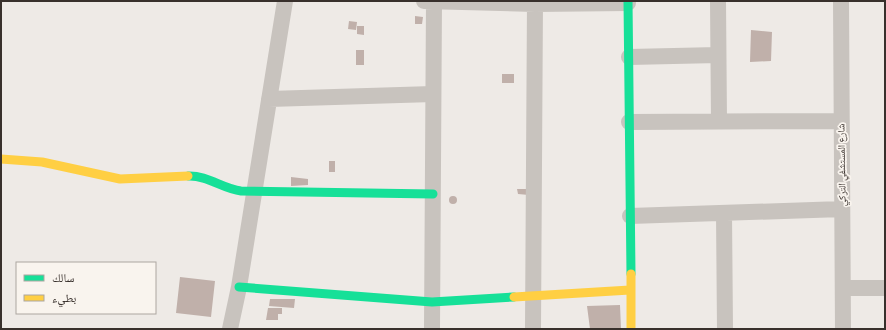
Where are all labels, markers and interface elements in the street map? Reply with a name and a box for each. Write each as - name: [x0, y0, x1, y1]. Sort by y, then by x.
- street label: شارع المستشفي التركي: [835, 123, 850, 206]
- legend: [16, 262, 156, 314]
- text: سالك: [52, 271, 74, 286]
- text: بطيء: [52, 291, 76, 308]

